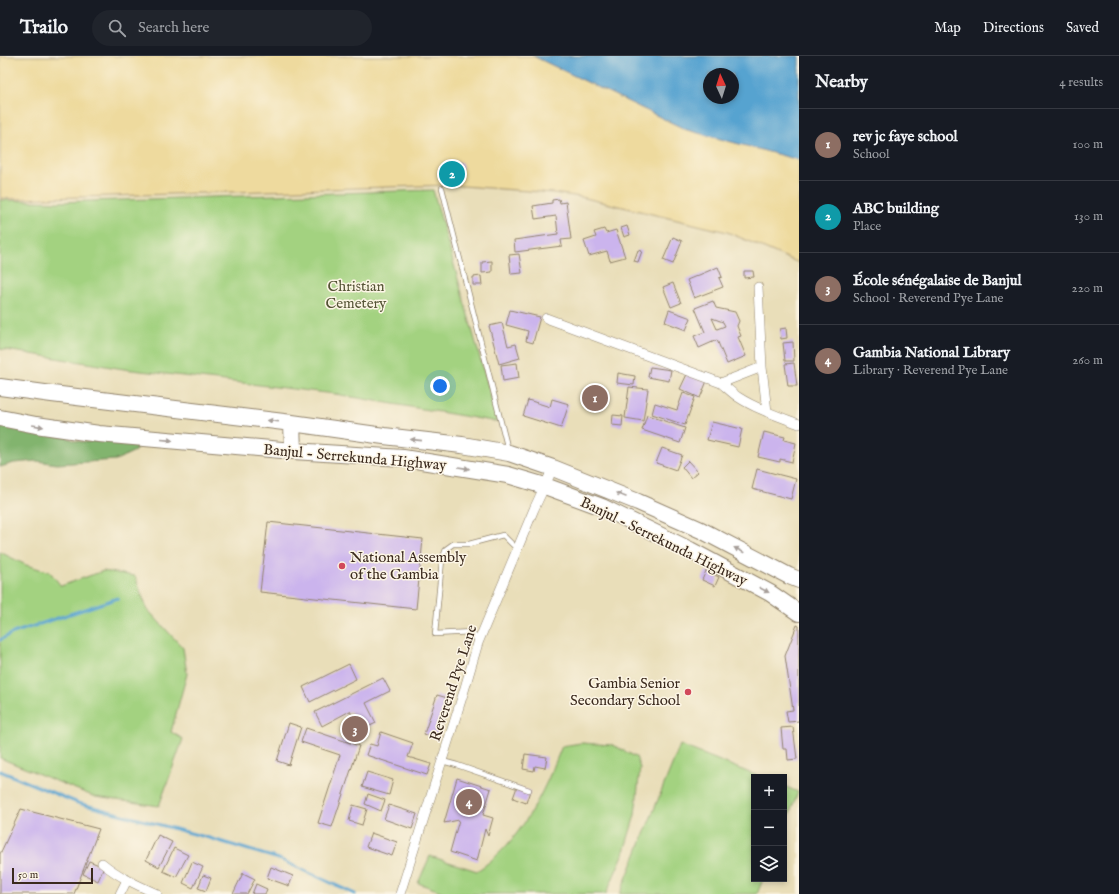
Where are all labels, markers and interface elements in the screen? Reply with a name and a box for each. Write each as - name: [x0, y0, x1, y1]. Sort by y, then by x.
- search box: [92, 10, 372, 46]
- text: Trailo: [20, 16, 68, 40]
- icon: search: [106, 17, 128, 39]
- text: Search here: [138, 18, 209, 37]
- text: Map: [934, 19, 961, 37]
- text: Directions: [983, 19, 1044, 37]
- text: Saved: [1066, 19, 1099, 37]
- north arrow: [703, 68, 739, 104]
- text: Nearby: [815, 72, 868, 93]
- text: 4 results: [1059, 74, 1103, 91]
- text: rev jc faye school: [853, 127, 958, 146]
- text: 1: [826, 136, 830, 153]
- text: 100 m: [1073, 136, 1103, 153]
- text: School: [853, 146, 890, 163]
- pin: 2: [439, 159, 465, 189]
- text: ABC building: [853, 199, 939, 218]
- text: 2: [825, 208, 831, 225]
- text: 130 m: [1074, 208, 1103, 225]
- text: Place: [853, 218, 881, 235]
- text: École sénégalaise de Banjul: [853, 271, 1022, 290]
- park label: Christian Cemetery: [326, 277, 387, 313]
- text: 3: [826, 280, 830, 297]
- text: 220 m: [1072, 280, 1103, 297]
- text: School · Reverend Pye Lane: [853, 290, 1004, 307]
- text: Gambia National Library: [853, 343, 1010, 362]
- text: 4: [825, 352, 831, 369]
- text: 260 m: [1072, 352, 1103, 369]
- text: Library · Reverend Pye Lane: [853, 362, 1008, 379]
- your location: [430, 376, 450, 396]
- pin: 1: [582, 383, 608, 413]
- one-way arrow: [267, 417, 279, 424]
- one-way arrow: [32, 423, 44, 429]
- one-way arrow: [410, 436, 422, 443]
- one-way arrow: [161, 437, 174, 443]
- street label: Banjul - Serrekunda Highway: [263, 440, 448, 475]
- one-way arrow: [458, 465, 470, 471]
- one-way arrow: [615, 491, 627, 497]
- street label: Banjul - Serrekunda Highway: [577, 493, 751, 591]
- one-way arrow: [733, 547, 745, 553]
- place label: National Assembly of the Gambia: [350, 548, 467, 584]
- marker: National Assembly of the Gambia: [337, 561, 347, 571]
- one-way arrow: [758, 587, 770, 593]
- street label: Reverend Pye Lane: [426, 622, 481, 744]
- place label: Gambia Senior Secondary School: [570, 674, 681, 710]
- marker: Gambia Senior Secondary School: [683, 687, 693, 697]
- pin: 3: [342, 714, 368, 744]
- map controls: [751, 774, 787, 882]
- button: +: [751, 774, 787, 810]
- pin: 4: [456, 787, 482, 817]
- button: −: [751, 810, 787, 846]
- button: layers: [751, 846, 787, 882]
- scale bar: [12, 866, 93, 885]
- text: 50 m: [18, 868, 38, 882]

